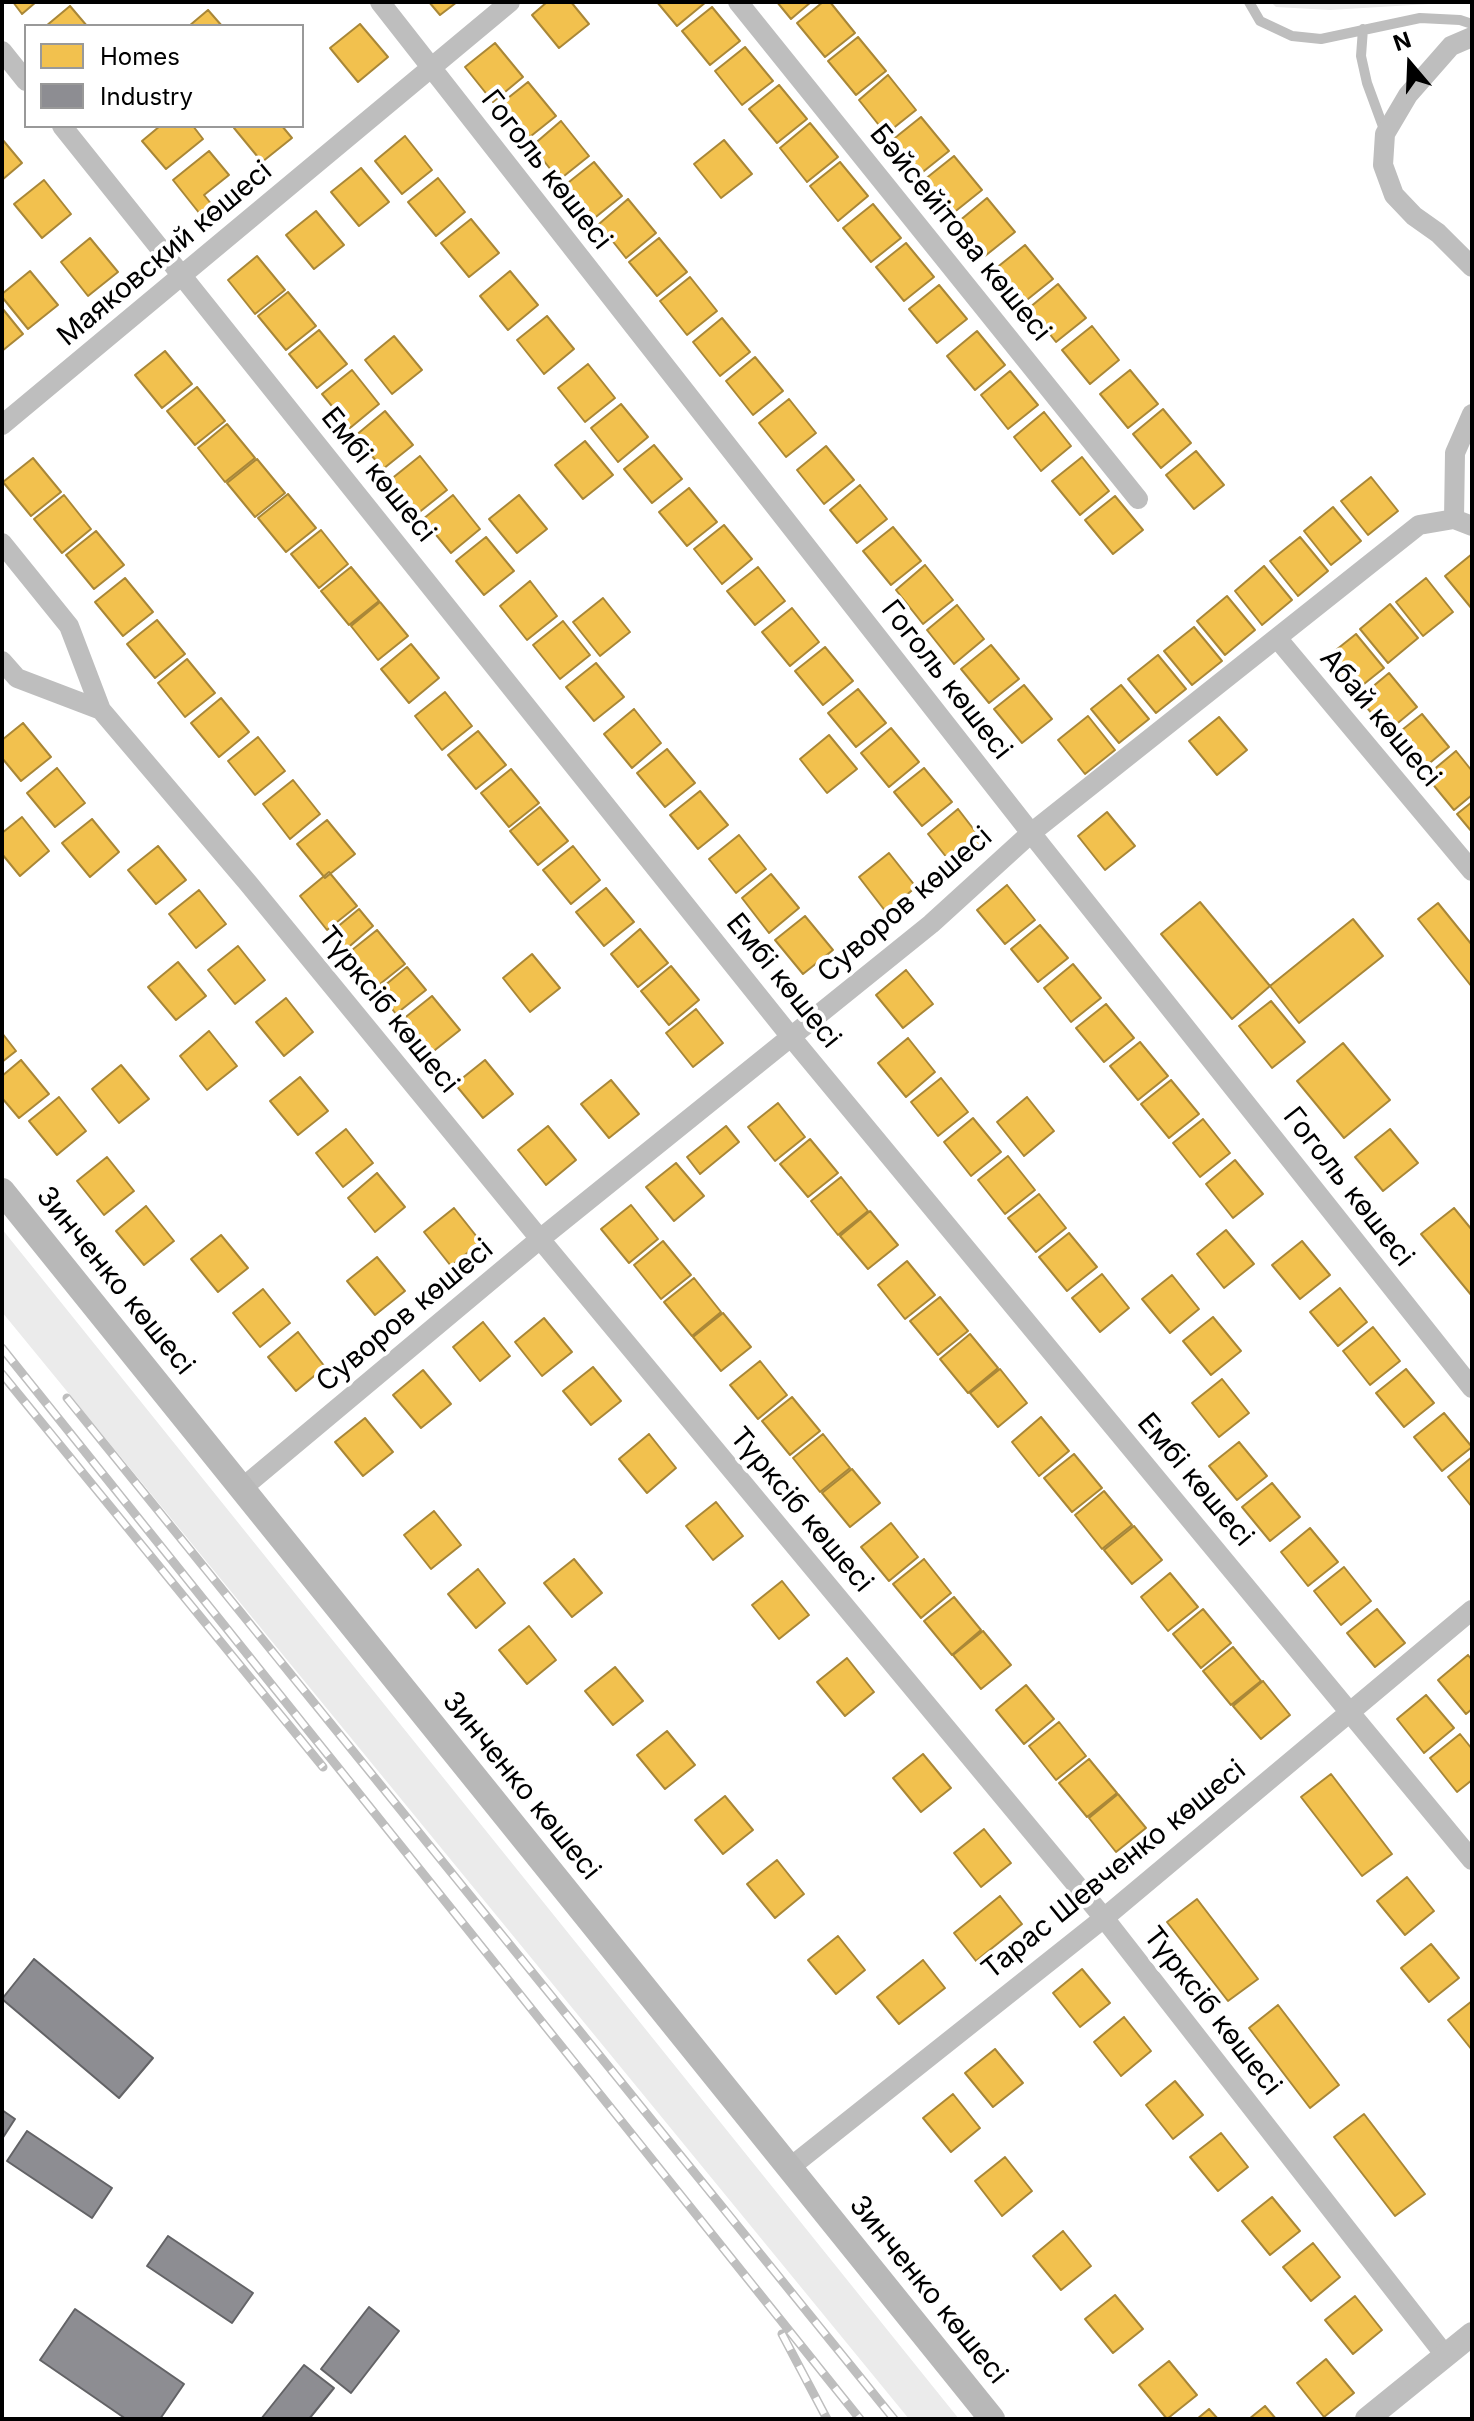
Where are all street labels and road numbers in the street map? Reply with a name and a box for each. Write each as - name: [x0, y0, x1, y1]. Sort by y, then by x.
- street label: Гоголь көшесі: [474, 84, 618, 256]
- street label: Бәйсейітова көшесі: [862, 118, 1058, 348]
- street label: Маяковский көшесі: [51, 155, 279, 353]
- street label: Ембі көшесі: [314, 401, 442, 549]
- street label: Гоголь көшесі: [874, 594, 1018, 766]
- street label: Абай көшесі: [1313, 642, 1447, 794]
- street label: Суворов көшесі: [811, 820, 999, 990]
- street label: Ембі көшесі: [719, 907, 847, 1055]
- street label: Түрксіб көшесі: [311, 920, 465, 1100]
- street label: Гоголь көшесі: [1276, 1101, 1420, 1273]
- street label: Зинченко көшесі: [29, 1180, 201, 1382]
- street label: Суворов көшесі: [310, 1232, 500, 1400]
- street label: Ембі көшесі: [1130, 1407, 1260, 1553]
- street label: Түрксіб көшесі: [722, 1421, 880, 1599]
- street label: Зинченко көшесі: [435, 1685, 607, 1887]
- street label: Тарас Шевченко көшесі: [975, 1753, 1253, 1987]
- street label: Түрксіб көшесі: [1136, 1920, 1288, 2102]
- street label: Зинченко көшесі: [842, 2189, 1014, 2391]

